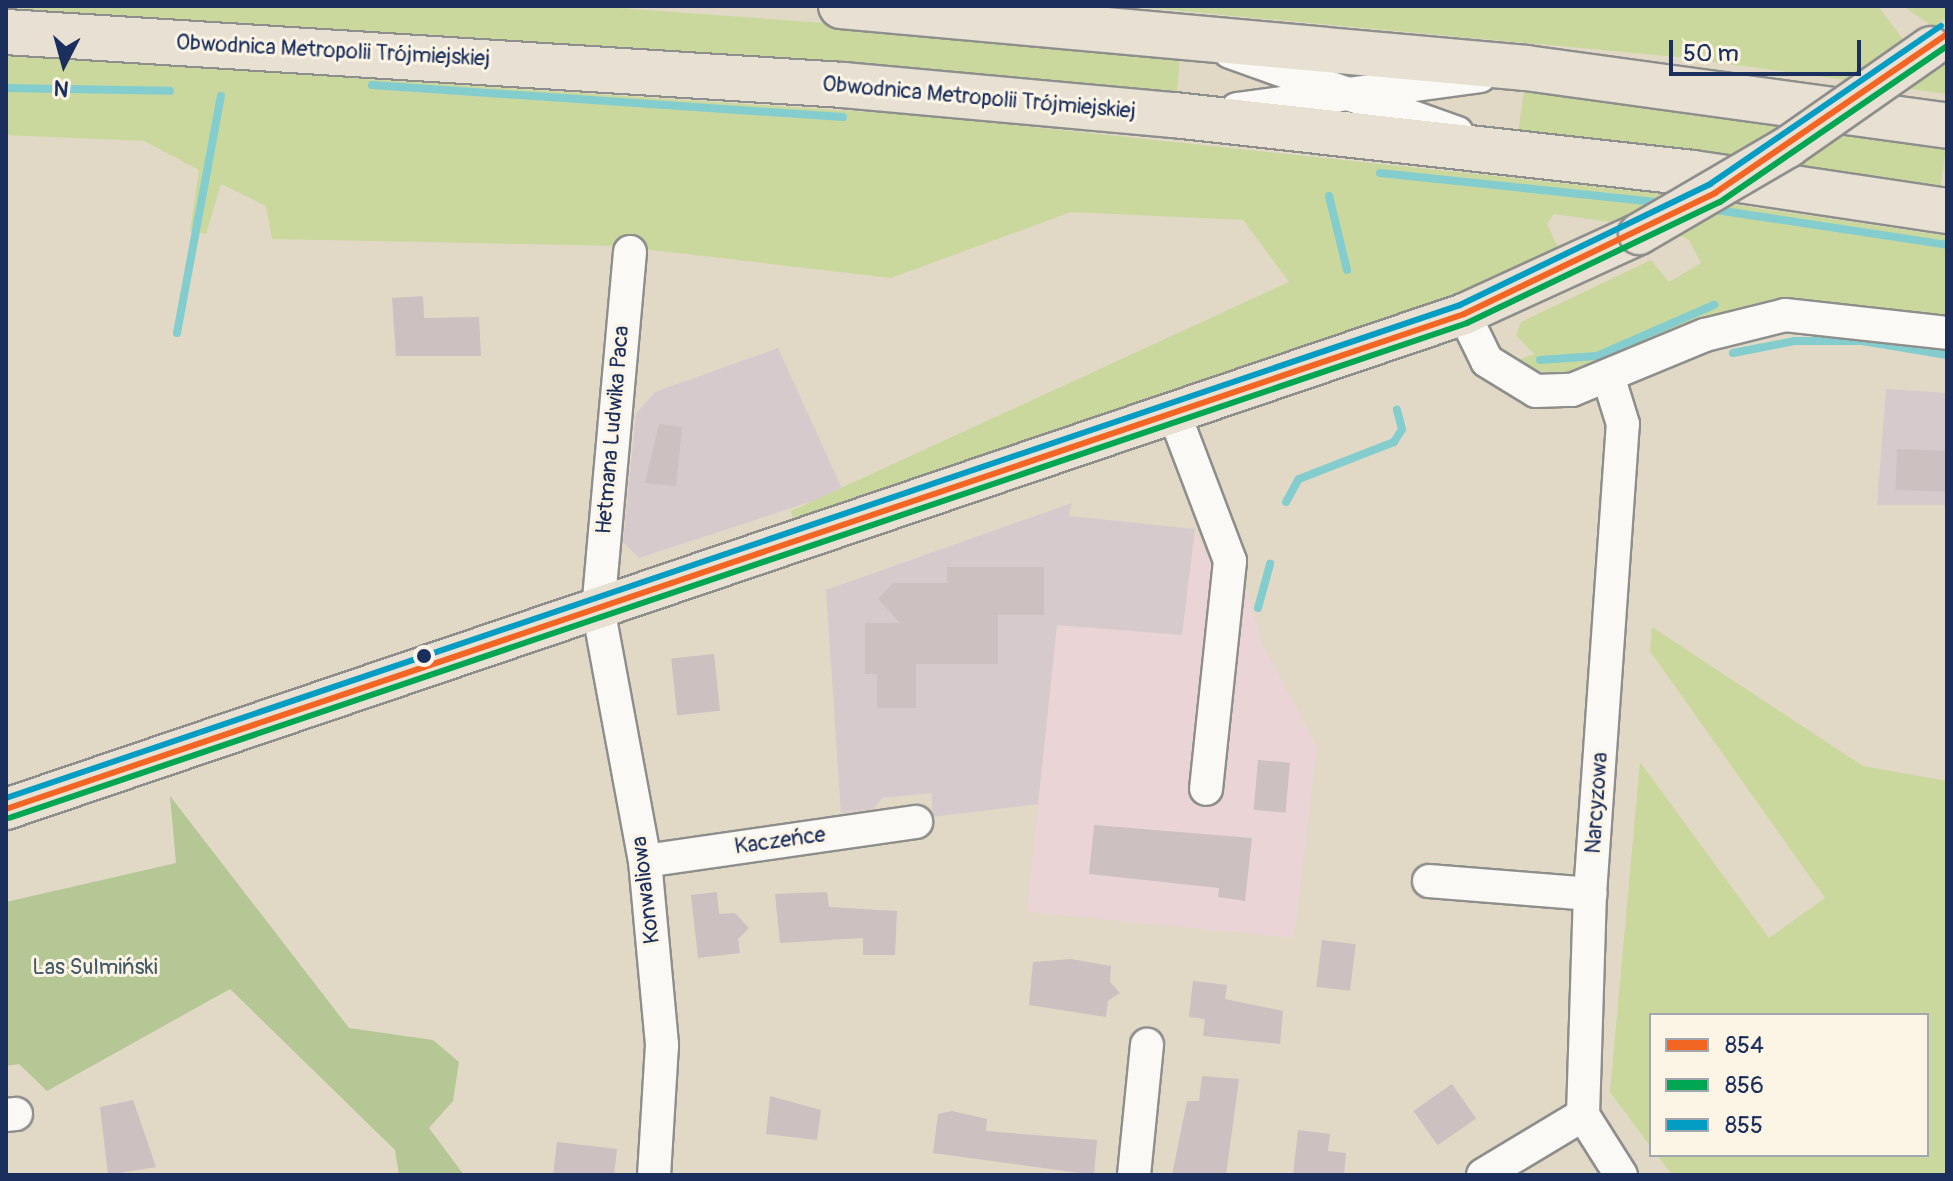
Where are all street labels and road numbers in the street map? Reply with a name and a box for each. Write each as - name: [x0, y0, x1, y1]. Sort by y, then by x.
- street label: Obwodnica Metropolii Trójmiejskiej: [175, 30, 491, 72]
- street label: Obwodnica Metropolii Trójmiejskiej: [821, 71, 1137, 125]
- street label: Hetmana Ludwika Paca: [591, 325, 635, 535]
- street label: Narcyzowa: [1580, 751, 1614, 855]
- street label: Kaczeńce: [733, 822, 827, 860]
- street label: Konwaliowa: [626, 835, 666, 945]

